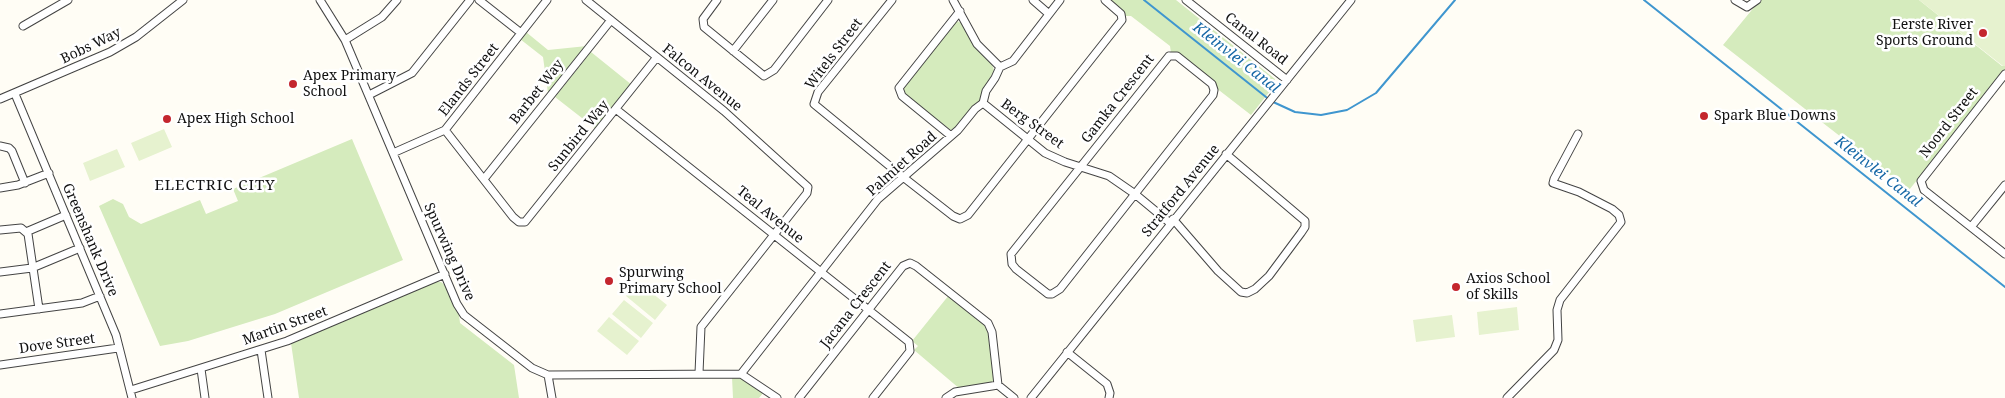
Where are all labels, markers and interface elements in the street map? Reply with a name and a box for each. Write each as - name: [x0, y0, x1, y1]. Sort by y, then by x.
- street label: Canal Road: [1221, 9, 1291, 69]
- street label: Witels Street: [802, 15, 866, 93]
- place label: Eerste River Sports Ground: [1876, 17, 1973, 49]
- water label: Kleinvlei Canal: [1189, 19, 1283, 97]
- street label: Bobs Way: [58, 24, 124, 68]
- marker: Eerste River Sports Ground: [1977, 27, 1989, 39]
- street label: Elands Street: [435, 40, 503, 120]
- street label: Falcon Avenue: [659, 41, 745, 115]
- street label: Gamka Crescent: [1078, 51, 1158, 147]
- street label: Barbet Way: [507, 56, 567, 128]
- place label: Apex Primary School: [303, 68, 396, 100]
- marker: Apex Primary School: [287, 78, 299, 90]
- street label: Noord Street: [1916, 84, 1982, 162]
- street label: Berg Street: [997, 96, 1067, 152]
- street label: Sunbird Way: [545, 97, 613, 175]
- place label: Spark Blue Downs: [1714, 108, 1836, 124]
- marker: Spark Blue Downs: [1698, 110, 1710, 122]
- place label: Apex High School: [177, 111, 294, 127]
- marker: Apex High School: [161, 113, 173, 125]
- street label: Palmiet Road: [864, 128, 940, 200]
- water label: Kleinvlei Canal: [1831, 133, 1925, 211]
- street label: Stratford Avenue: [1139, 142, 1223, 240]
- district label: ELECTRIC CITY: [153, 177, 277, 195]
- street label: Greenshank Drive: [59, 181, 121, 299]
- street label: Teal Avenue: [733, 183, 807, 247]
- street label: Spurwing Drive: [420, 200, 478, 304]
- street label: Jacana Crescent: [817, 258, 895, 352]
- place label: Spurwing Primary School: [619, 265, 722, 298]
- place label: Axios School of Skills: [1466, 271, 1550, 304]
- marker: Spurwing Primary School: [603, 275, 615, 287]
- marker: Axios School of Skills: [1450, 281, 1462, 293]
- street label: Martin Street: [240, 303, 330, 349]
- street label: Dove Street: [18, 330, 96, 358]

